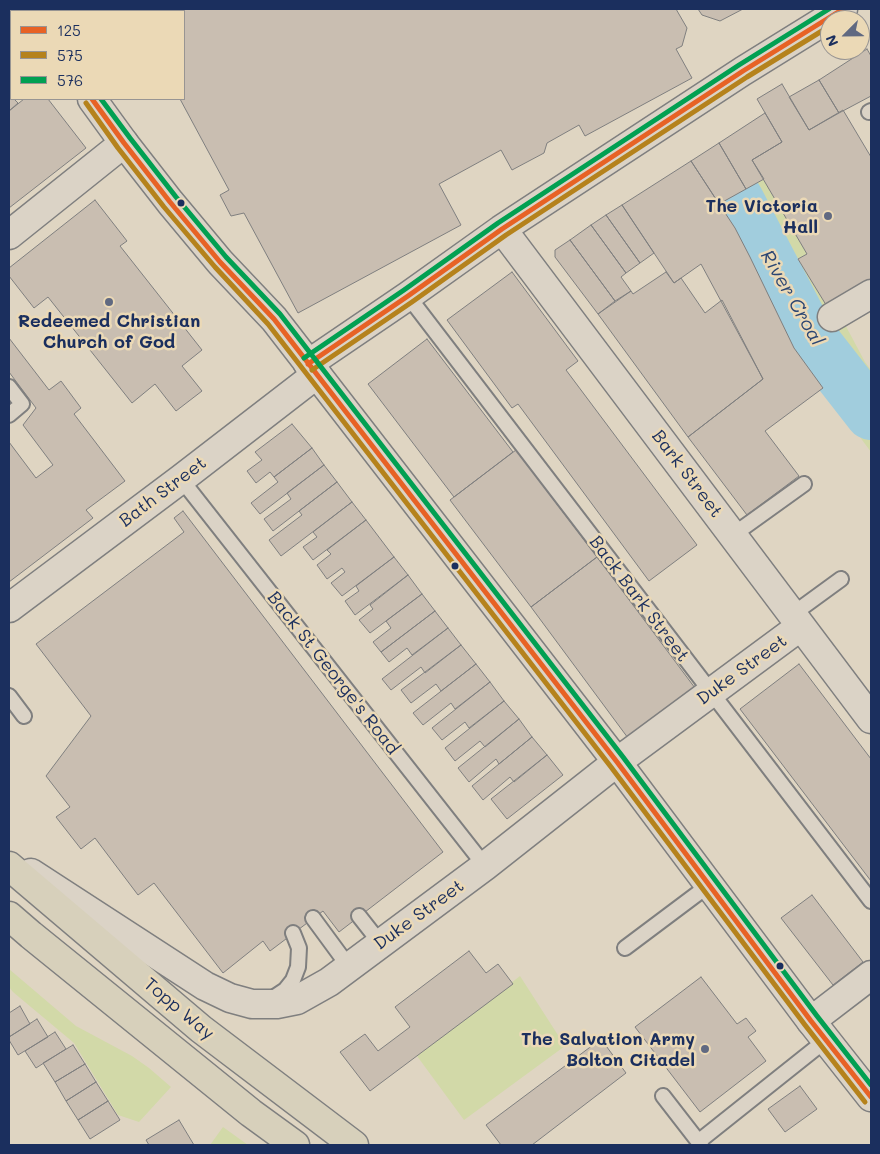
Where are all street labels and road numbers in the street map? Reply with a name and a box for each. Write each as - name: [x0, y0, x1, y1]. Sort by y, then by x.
- street label: Bark Street: [647, 426, 727, 522]
- street label: Bath Street: [115, 452, 211, 532]
- street label: Back Bark Street: [585, 532, 693, 666]
- street label: Back St George's Road: [263, 587, 403, 759]
- street label: Duke Street: [693, 630, 791, 710]
- street label: Duke Street: [370, 875, 468, 955]
- street label: Topp Way: [139, 973, 219, 1045]

